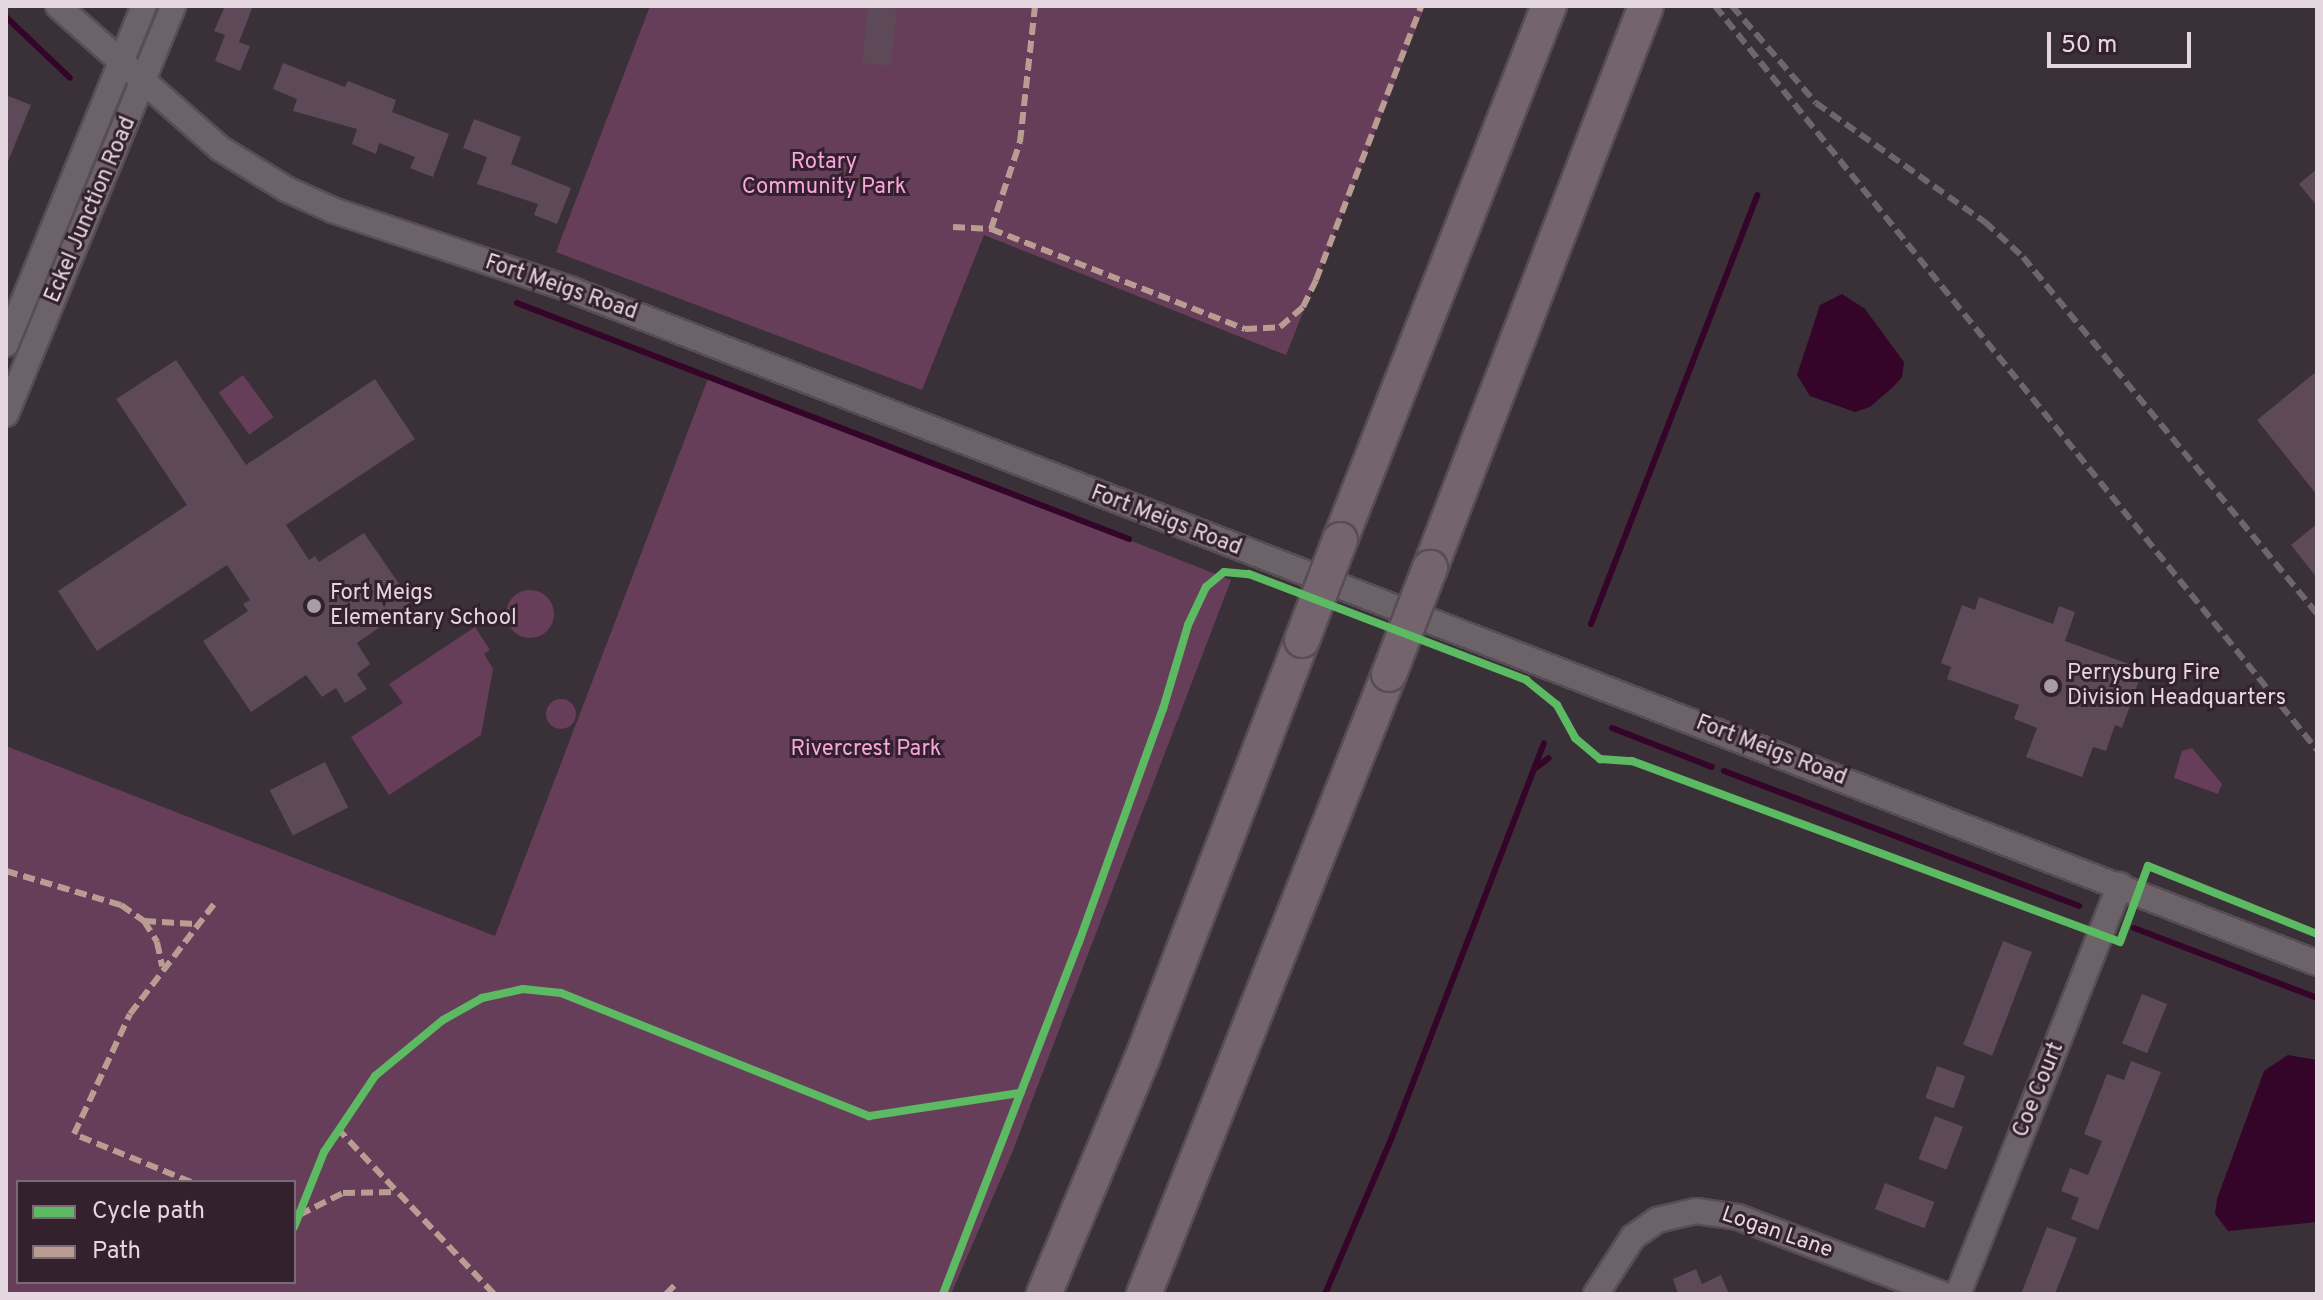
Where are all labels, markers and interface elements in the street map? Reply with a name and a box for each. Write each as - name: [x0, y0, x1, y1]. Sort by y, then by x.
- scale bar: [2051, 16, 2195, 66]
- text: 50 m: [2061, 31, 2117, 61]
- street label: Eckel Junction Road: [40, 113, 142, 307]
- park label: Rotary Community Park: [742, 149, 906, 200]
- street label: Fort Meigs Road: [481, 250, 641, 326]
- street label: Fort Meigs Road: [1087, 480, 1245, 562]
- place label: Fort Meigs Elementary School: [330, 580, 517, 632]
- marker: Fort Meigs Elementary School: [305, 597, 323, 615]
- place label: Perrysburg Fire Division Headquarters: [2067, 660, 2286, 712]
- marker: Perrysburg Fire Division Headquarters: [2042, 677, 2060, 695]
- street label: Fort Meigs Road: [1692, 710, 1850, 792]
- park label: Rivercrest Park: [790, 737, 942, 763]
- street label: Coe Court: [2008, 1039, 2070, 1141]
- legend: [16, 1180, 296, 1284]
- text: Cycle path: [92, 1197, 205, 1227]
- street label: Logan Lane: [1718, 1202, 1836, 1264]
- text: Path: [92, 1237, 141, 1267]

